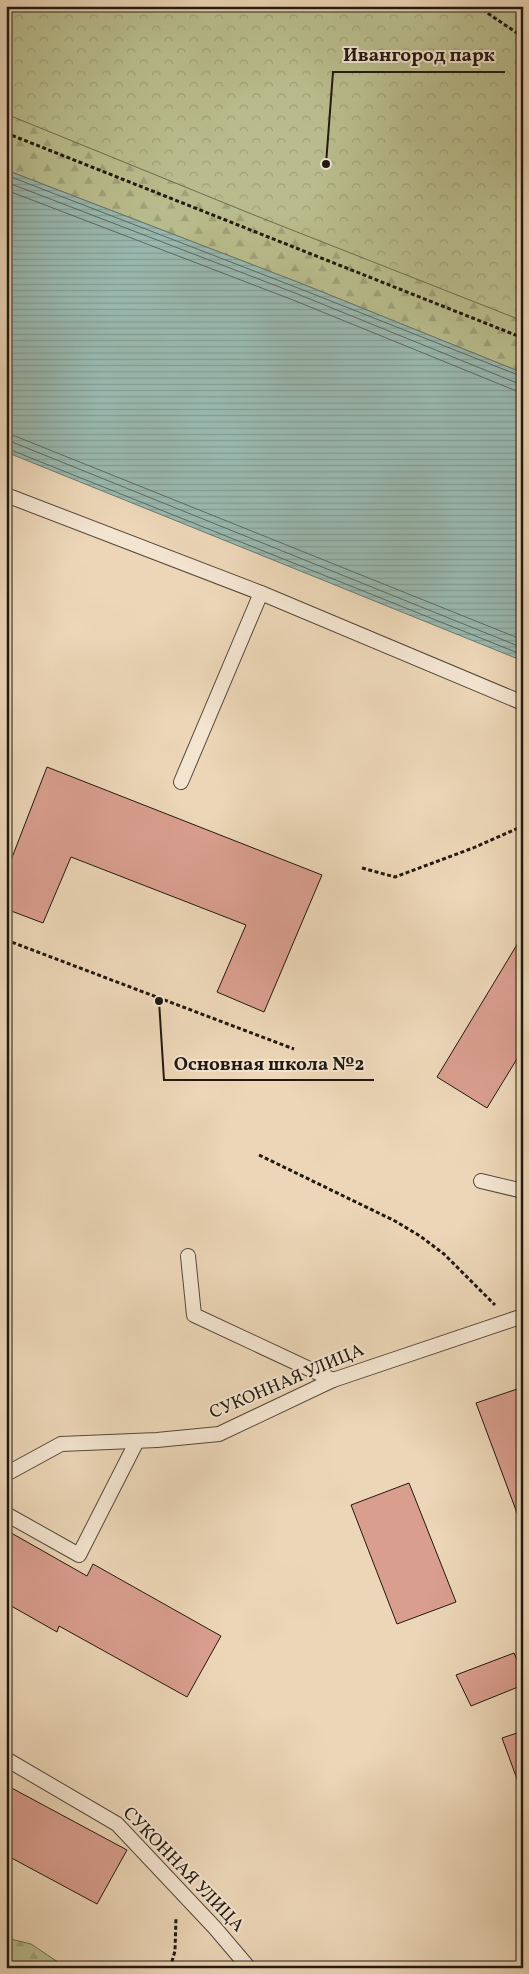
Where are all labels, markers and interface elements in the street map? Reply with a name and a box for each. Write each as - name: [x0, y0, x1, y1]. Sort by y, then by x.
- callout: Ивангород парк: [333, 38, 505, 72]
- text: Ивангород парк: [343, 43, 496, 69]
- callout: Основная школа №2: [164, 1046, 374, 1080]
- text: Основная школа №2: [174, 1052, 364, 1078]
- street label: СУКОННАЯ УЛИЦА: [206, 1338, 368, 1426]
- street label: СУКОННАЯ УЛИЦА: [117, 1802, 250, 1938]

